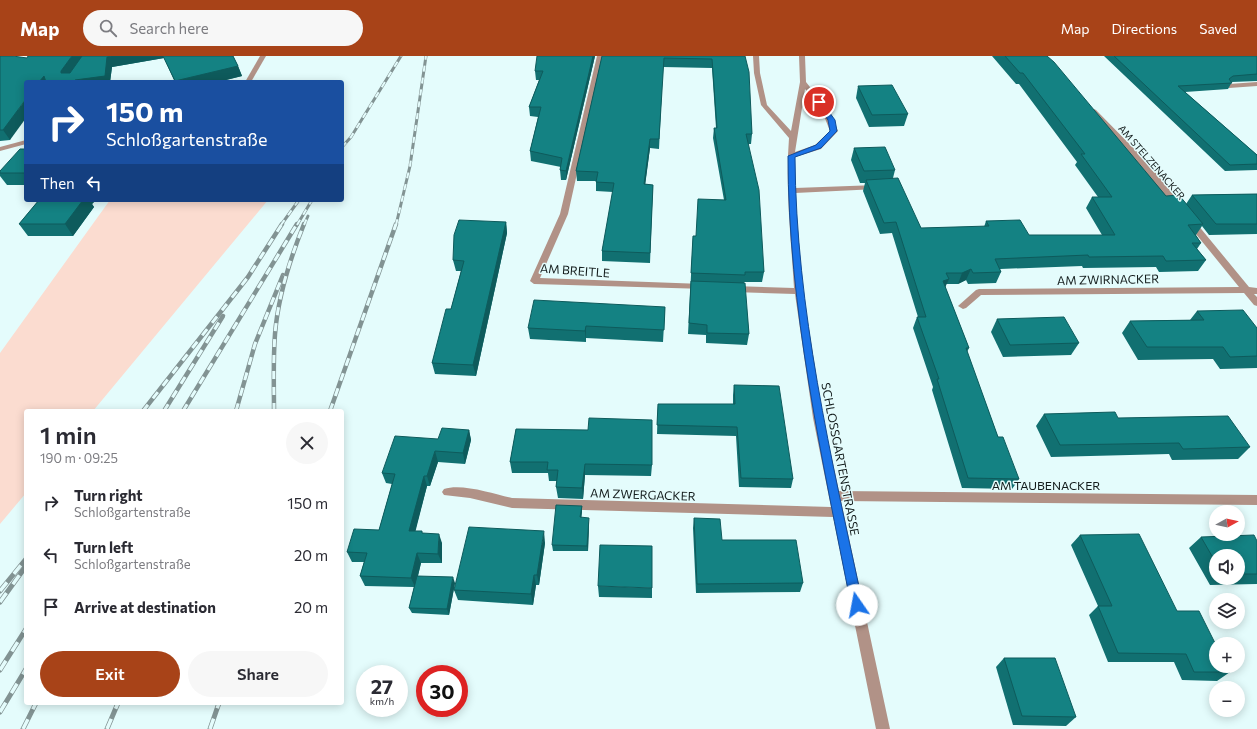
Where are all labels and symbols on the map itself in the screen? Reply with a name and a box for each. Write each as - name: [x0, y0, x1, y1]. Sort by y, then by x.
- pin: [802, 85, 836, 119]
- street label: AM STELZENACKER: [1116, 122, 1188, 202]
- street label: AM BREITLE: [540, 261, 610, 279]
- street label: AM ZWIRNACKER: [1057, 271, 1159, 287]
- street label: SCHLOSSGARTENSTRASSE: [819, 381, 863, 537]
- street label: AM TAUBENACKER: [992, 478, 1100, 492]
- street label: AM ZWERGACKER: [590, 485, 696, 503]
- north arrow: [1209, 505, 1245, 541]
- position arrow: [836, 584, 878, 626]
- speed limit sign: 30: [416, 665, 468, 717]

